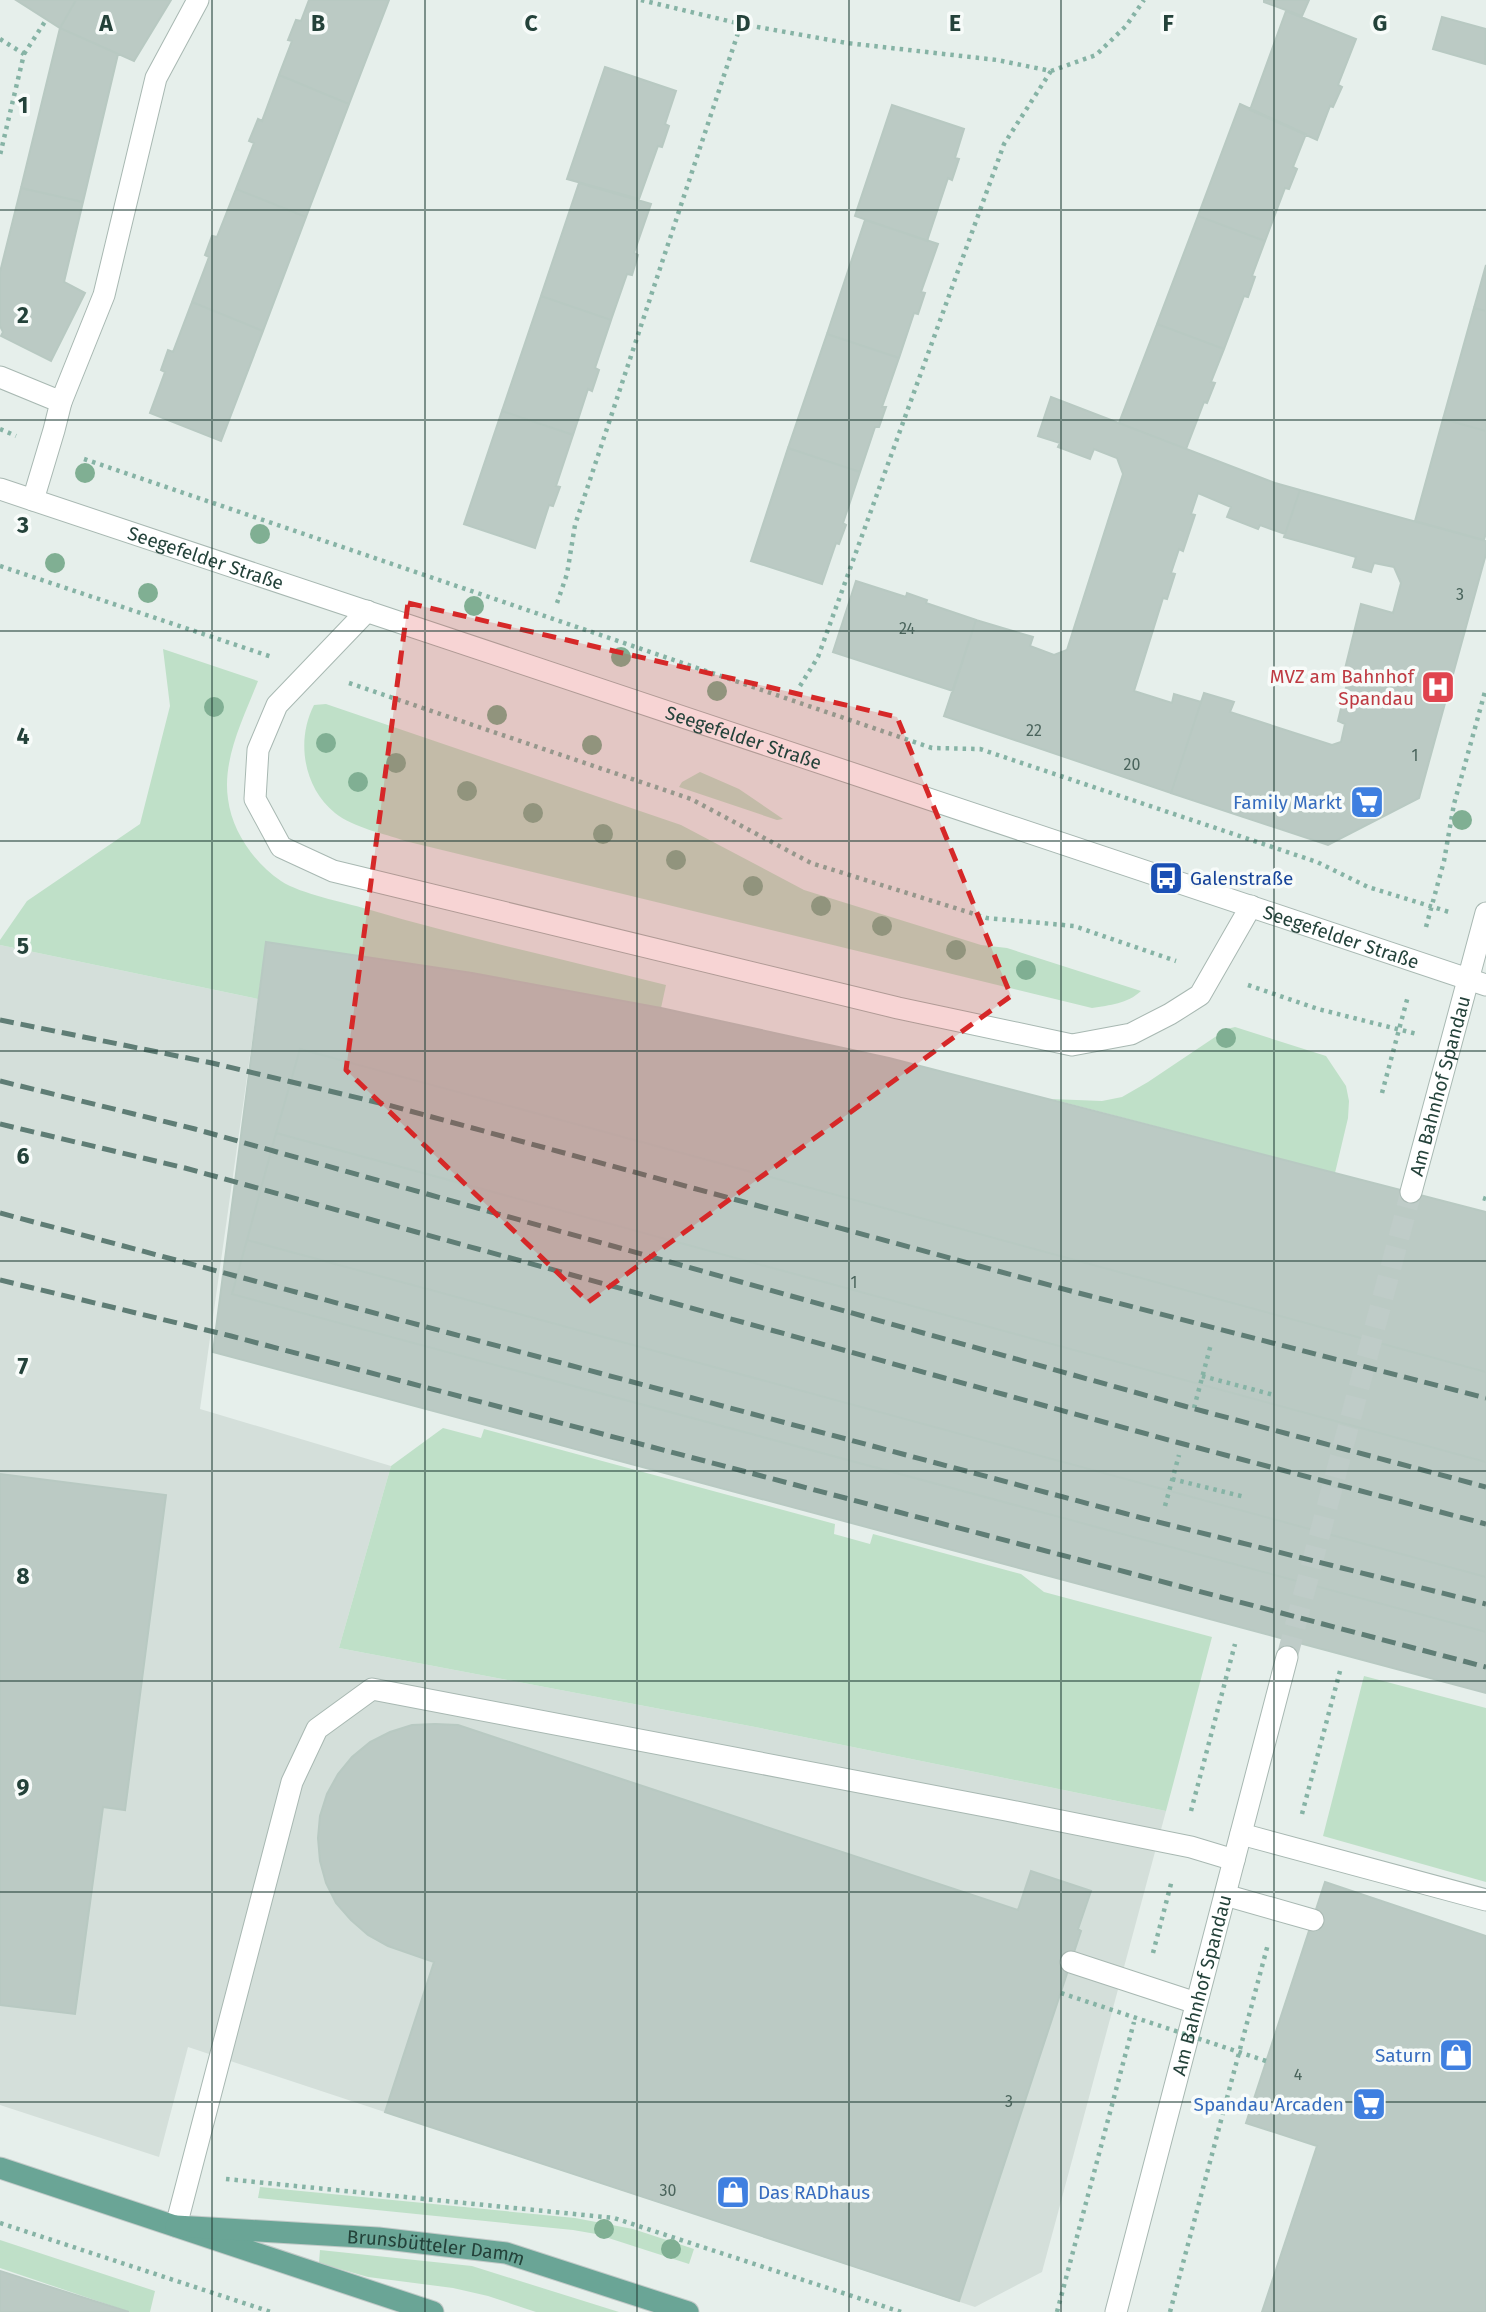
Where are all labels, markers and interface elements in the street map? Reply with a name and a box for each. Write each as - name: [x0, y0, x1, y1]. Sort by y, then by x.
- text: A: [98, 9, 113, 37]
- text: B: [311, 9, 325, 37]
- text: C: [524, 9, 538, 37]
- text: D: [736, 9, 751, 37]
- text: E: [949, 9, 961, 37]
- text: F: [1162, 9, 1174, 37]
- text: G: [1373, 9, 1387, 37]
- text: 1: [18, 91, 28, 119]
- text: 2: [17, 301, 29, 329]
- text: 3: [16, 511, 29, 539]
- street label: Seegefelder Straße: [125, 521, 287, 594]
- house number: 3: [1456, 585, 1464, 604]
- house number: 24: [899, 619, 915, 638]
- place label: MVZ am Bahnhof Spandau: [1270, 665, 1416, 710]
- hospital icon: MVZ am Bahnhof Spandau: [1419, 668, 1457, 706]
- street label: Seegefelder Straße: [663, 701, 825, 774]
- house number: 22: [1026, 721, 1042, 740]
- text: 4: [17, 722, 30, 750]
- house number: 1: [1412, 746, 1418, 765]
- house number: 20: [1124, 755, 1140, 774]
- supermarket icon: Family Markt: [1348, 783, 1386, 821]
- place label: Family Markt: [1233, 791, 1342, 814]
- bus stop icon: Galenstraße: [1147, 859, 1185, 897]
- place label: Galenstraße: [1190, 867, 1293, 890]
- street label: Seegefelder Straße: [1260, 900, 1422, 973]
- text: 5: [17, 932, 29, 960]
- street label: Am Bahnhof Spandau: [1404, 993, 1475, 1178]
- text: 6: [17, 1142, 30, 1170]
- house number: 1: [851, 1273, 857, 1292]
- text: 7: [18, 1352, 29, 1380]
- text: 8: [16, 1562, 30, 1590]
- text: 9: [17, 1773, 30, 1801]
- street label: Am Bahnhof Spandau: [1167, 1892, 1236, 2078]
- shop icon: Saturn: [1437, 2036, 1475, 2074]
- place label: Saturn: [1375, 2044, 1432, 2067]
- house number: 4: [1294, 2065, 1303, 2084]
- supermarket icon: Spandau Arcaden: [1350, 2085, 1388, 2123]
- house number: 3: [1005, 2092, 1013, 2111]
- place label: Spandau Arcaden: [1194, 2093, 1344, 2116]
- shop icon: Das RADhaus: [714, 2173, 752, 2211]
- house number: 30: [660, 2181, 677, 2200]
- place label: Das RADhaus: [758, 2181, 870, 2204]
- street label: Brunsbütteler Damm: [346, 2225, 528, 2270]

